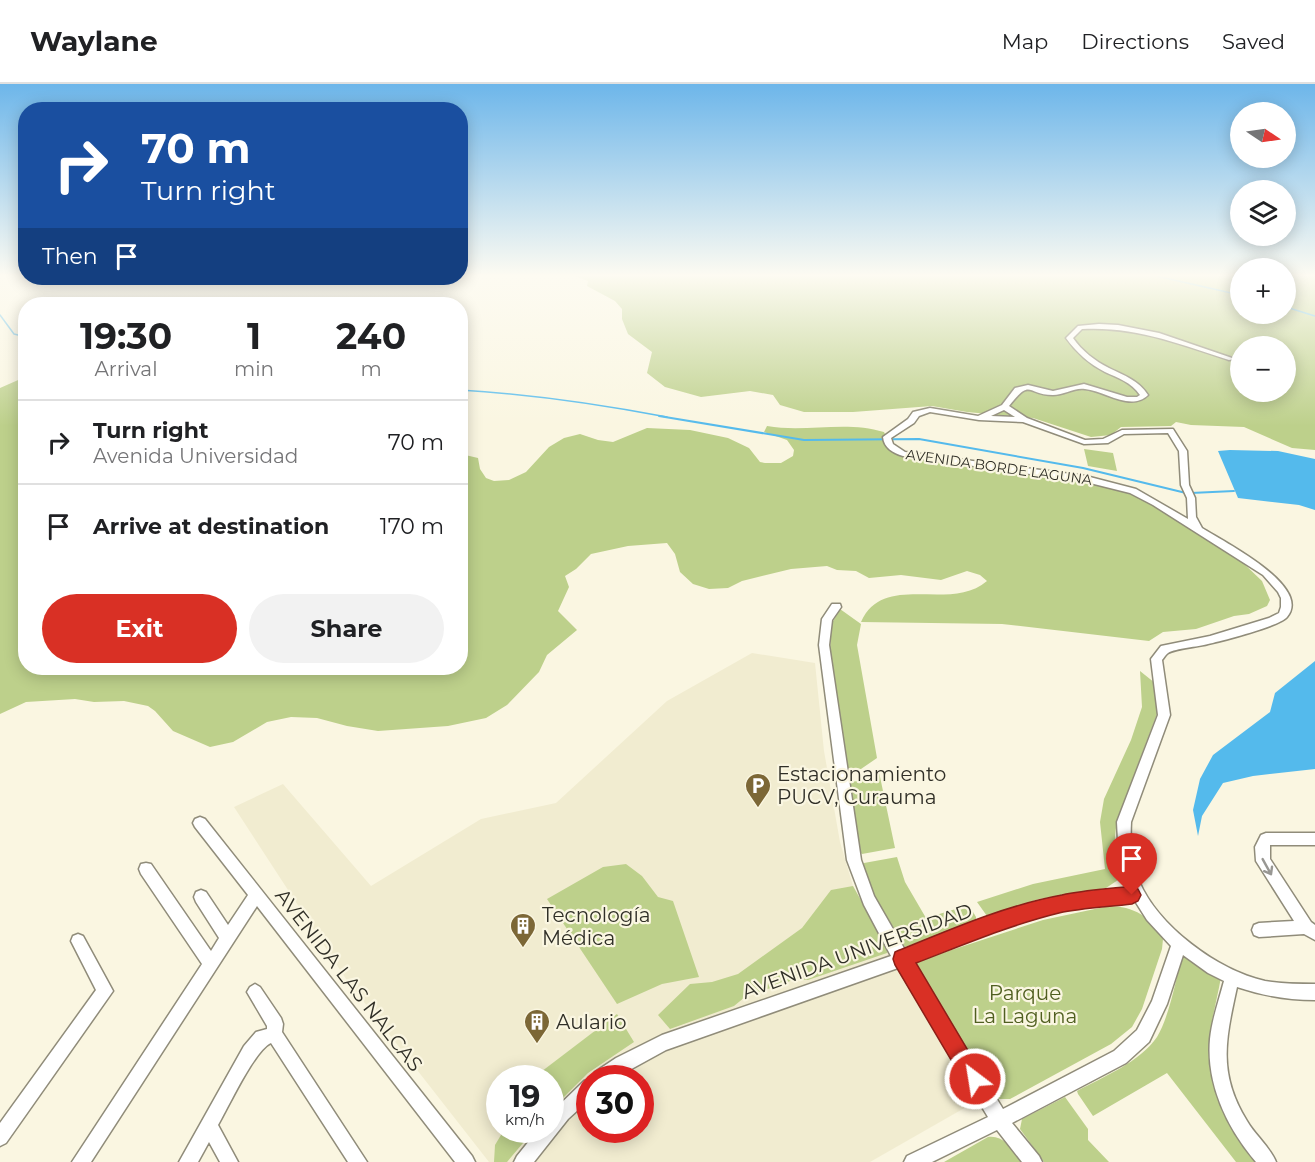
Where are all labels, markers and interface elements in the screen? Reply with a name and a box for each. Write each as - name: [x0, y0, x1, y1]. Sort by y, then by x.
- text: Waylane: [30, 24, 158, 58]
- text: Map: [1002, 29, 1048, 54]
- text: Directions: [1081, 29, 1189, 54]
- text: Saved: [1222, 29, 1285, 54]
- north arrow: [1230, 102, 1296, 168]
- map controls: [1230, 102, 1296, 402]
- text: 70 m: [141, 122, 251, 174]
- icon: right: [42, 126, 120, 204]
- text: Turn right: [141, 174, 276, 207]
- button: layers: [1230, 180, 1296, 246]
- icon: arrive: [110, 240, 143, 273]
- text: Then: [42, 243, 98, 270]
- button: +: [1230, 258, 1296, 324]
- text: 19:30: [80, 314, 172, 358]
- text: 1: [247, 314, 261, 358]
- text: 240: [336, 314, 406, 358]
- button: −: [1230, 336, 1296, 402]
- text: Arrival: [94, 357, 158, 381]
- text: min: [234, 357, 274, 381]
- text: m: [360, 357, 382, 381]
- text: Turn right: [93, 417, 208, 444]
- icon: right: [42, 426, 75, 459]
- text: 70 m: [388, 429, 444, 456]
- text: Avenida Universidad: [93, 444, 298, 468]
- street label: AVENIDA BORDE LAGUNA: [905, 445, 1094, 489]
- icon: arrive: [42, 510, 75, 543]
- text: Arrive at destination: [93, 513, 329, 540]
- text: 170 m: [380, 513, 444, 540]
- button: Exit: [42, 594, 237, 663]
- button: Share: [249, 594, 444, 663]
- place label: Estacionamiento PUCV, Curauma: [777, 762, 946, 809]
- parking icon: Estacionamiento PUCV, Curauma: [743, 771, 773, 809]
- pin: [1106, 833, 1157, 895]
- icon: arrive: [1115, 842, 1148, 875]
- one-way arrow: [1261, 858, 1273, 875]
- street label: AVENIDA LAS NALCAS: [270, 884, 428, 1076]
- street label: AVENIDA UNIVERSIDAD: [738, 898, 976, 1004]
- place label: Tecnología Médica: [542, 903, 651, 950]
- building icon: Tecnología Médica: [508, 911, 538, 949]
- park label: Parque La Laguna: [973, 981, 1077, 1028]
- building icon: Aulario: [522, 1007, 552, 1045]
- place label: Aulario: [556, 1010, 627, 1034]
- position arrow: [943, 1047, 1007, 1111]
- speed limit sign: 30: [576, 1065, 654, 1143]
- text: 19: [510, 1078, 540, 1115]
- text: km/h: [505, 1110, 545, 1129]

